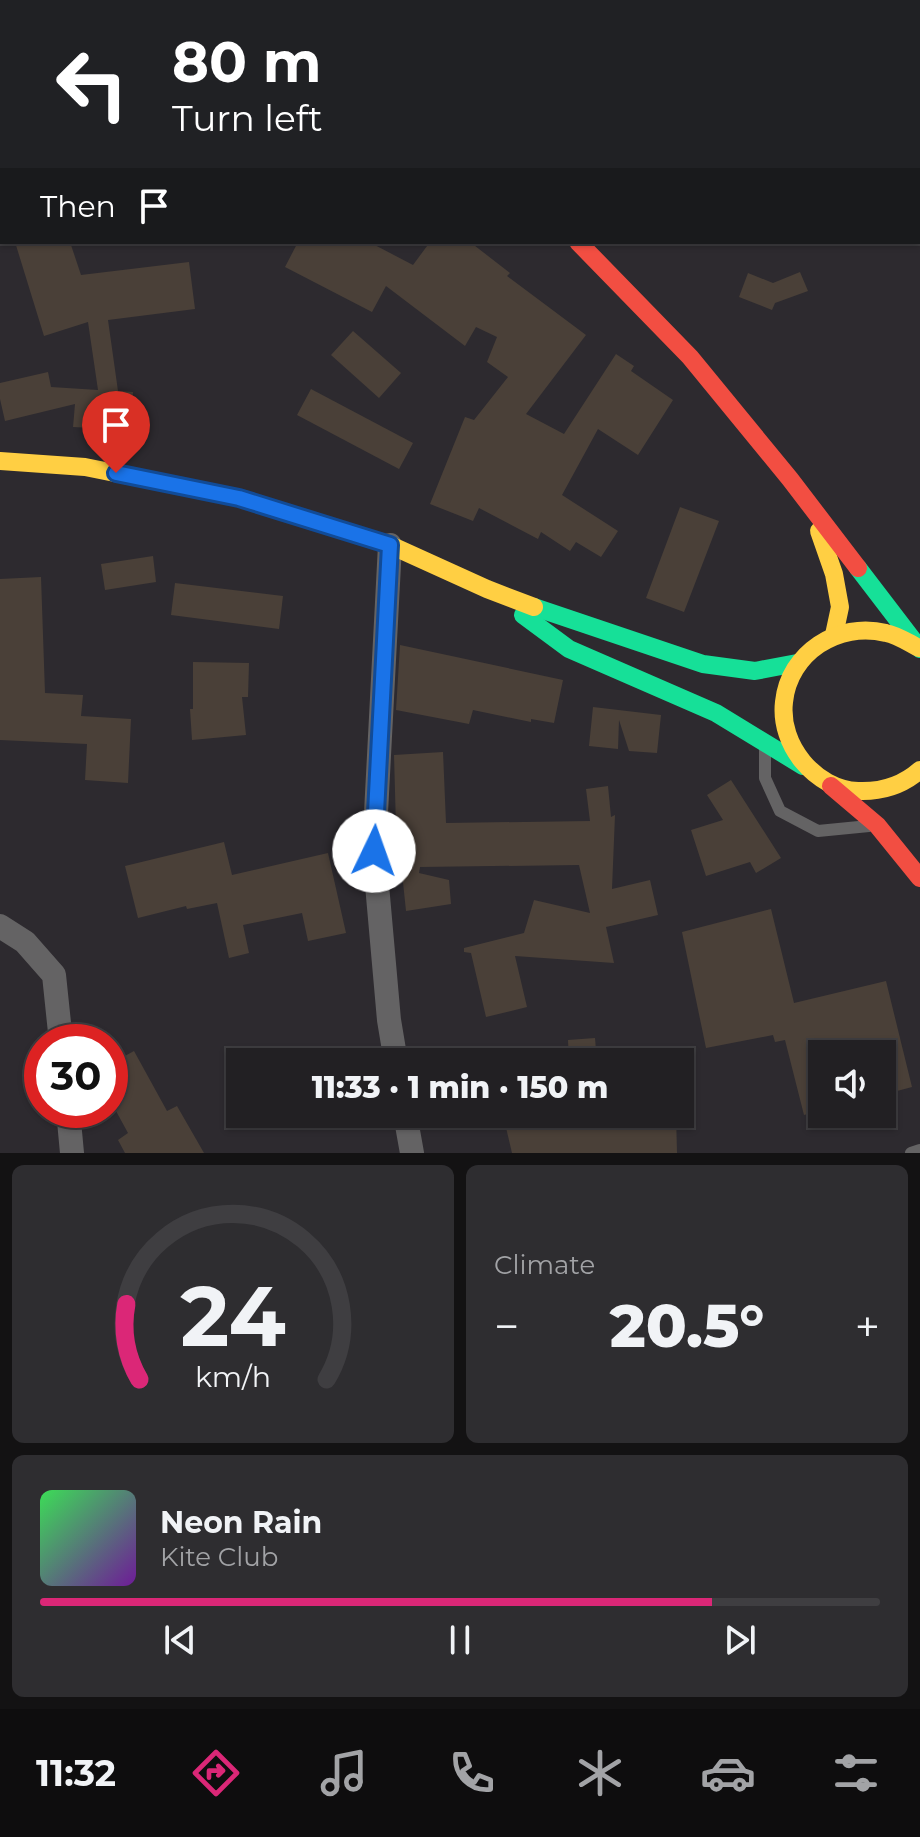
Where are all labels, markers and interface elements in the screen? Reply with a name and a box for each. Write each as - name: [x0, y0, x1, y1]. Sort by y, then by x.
- text: 80 m: [172, 28, 322, 96]
- icon: left: [40, 32, 144, 136]
- text: Turn left: [172, 96, 323, 140]
- icon: arrive: [132, 184, 176, 228]
- text: Then: [40, 188, 116, 225]
- pin: [82, 391, 150, 473]
- icon: arrive: [94, 403, 138, 447]
- position arrow: [332, 809, 416, 893]
- speed limit sign: 30: [24, 1024, 128, 1128]
- map controls: [808, 1040, 896, 1128]
- button: sound: [808, 1040, 896, 1128]
- text: 11:33 · 1 min · 150 m: [312, 1069, 608, 1106]
- text: Climate: [494, 1249, 595, 1281]
- text: 24: [180, 1265, 286, 1367]
- text: 20.5°: [610, 1289, 764, 1362]
- text: −: [494, 1299, 519, 1353]
- text: +: [855, 1299, 880, 1353]
- text: km/h: [195, 1359, 271, 1394]
- text: Neon Rain: [160, 1504, 322, 1541]
- text: Kite Club: [160, 1541, 278, 1573]
- icon: previous: [158, 1618, 202, 1662]
- icon: pause: [438, 1618, 482, 1662]
- icon: next: [718, 1618, 762, 1662]
- icon: directions: [188, 1745, 244, 1801]
- icon: music: [316, 1745, 372, 1801]
- icon: phone: [444, 1745, 500, 1801]
- icon: climate: [572, 1745, 628, 1801]
- icon: car: [700, 1745, 756, 1801]
- icon: filters: [828, 1745, 884, 1801]
- text: 11:32: [36, 1751, 116, 1795]

